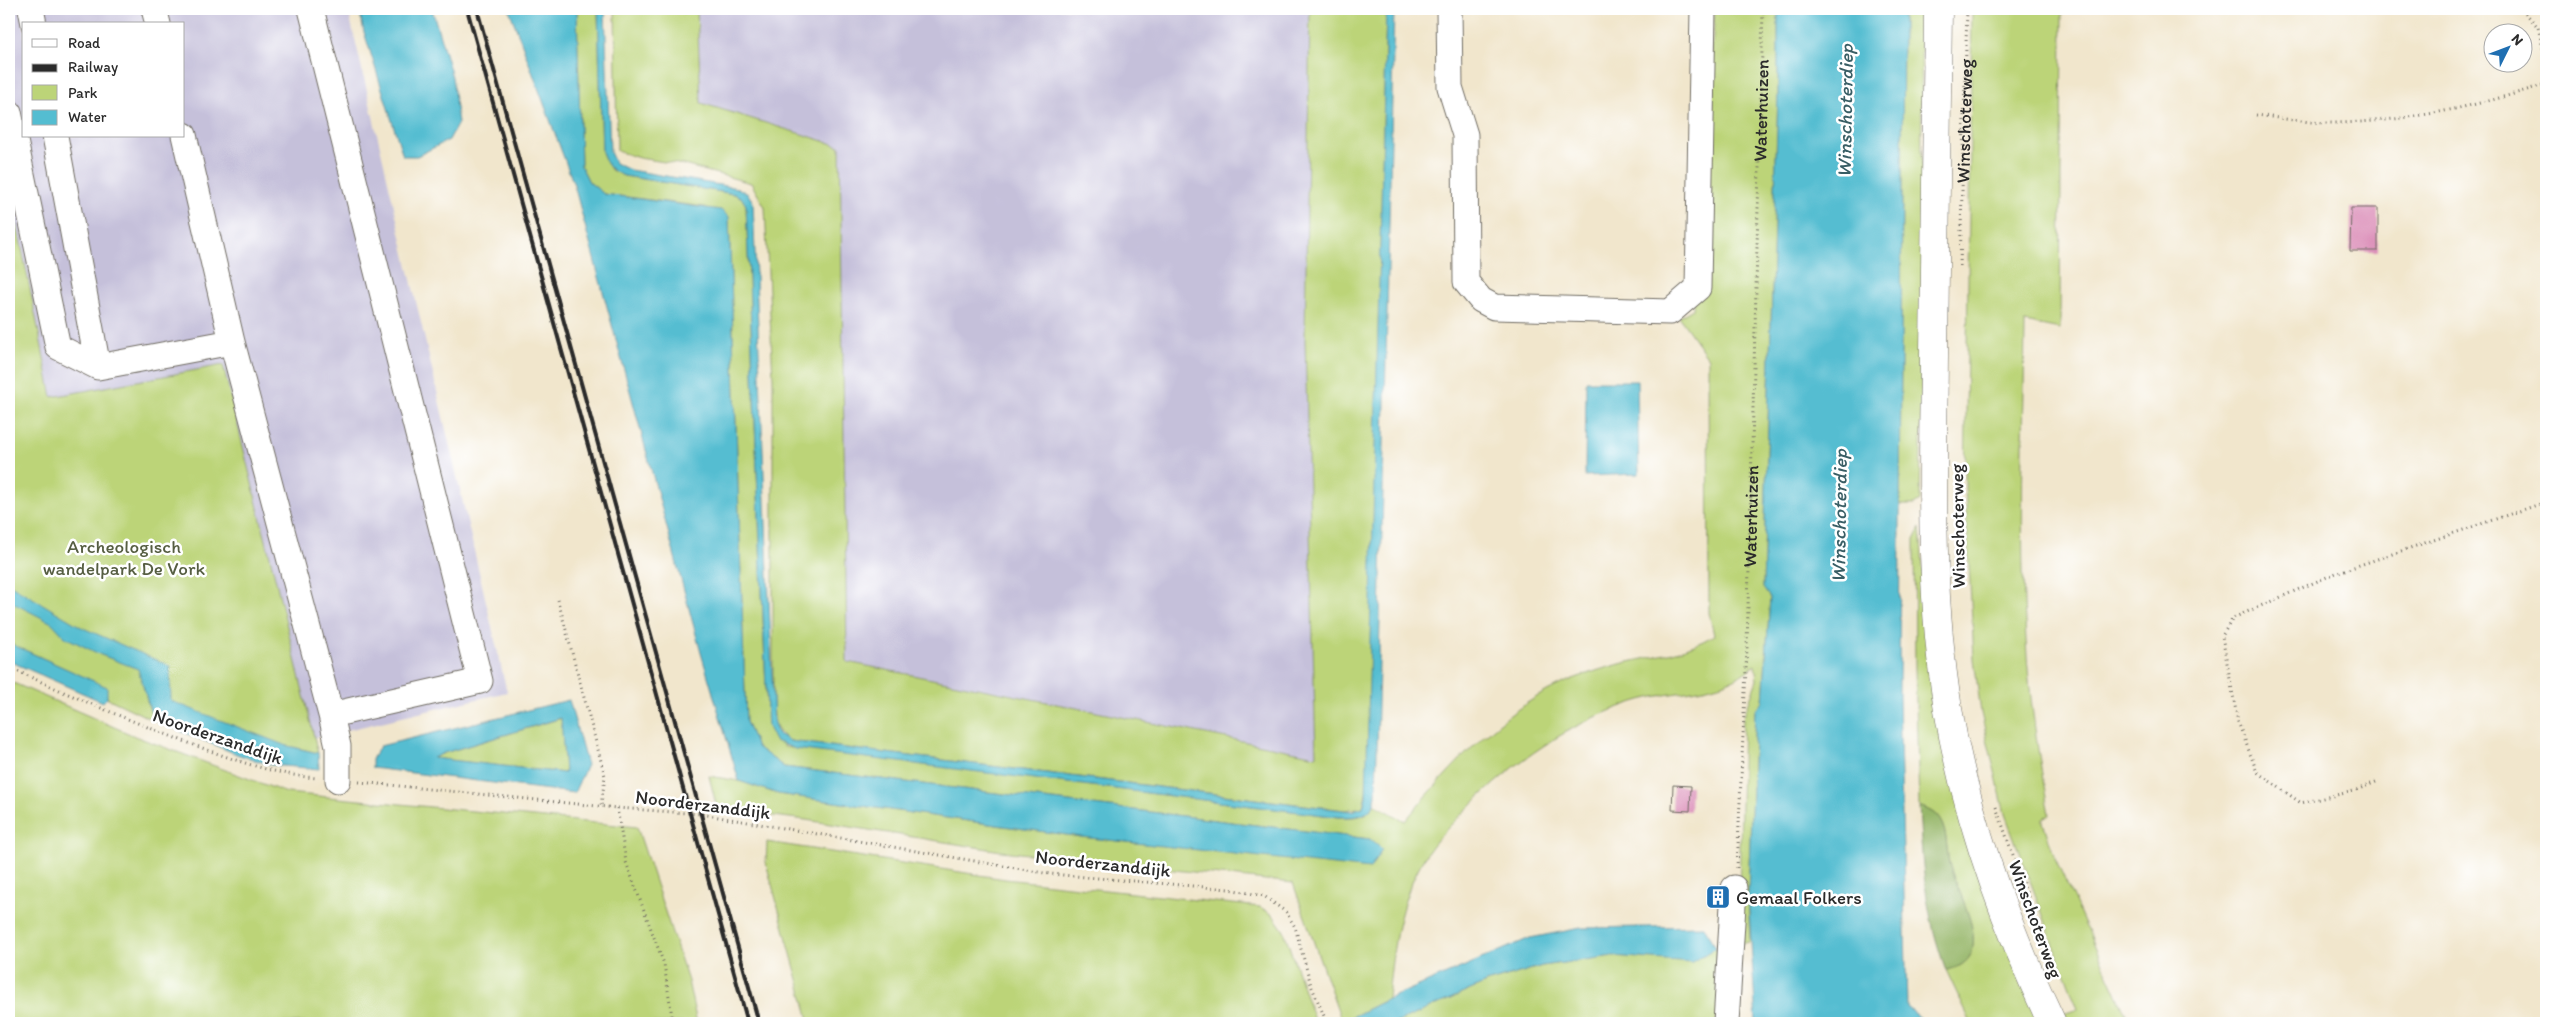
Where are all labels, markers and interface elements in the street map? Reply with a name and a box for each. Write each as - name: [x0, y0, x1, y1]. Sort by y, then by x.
- legend: [22, 22, 185, 138]
- north arrow: [2482, 22, 2532, 72]
- text: N: [2508, 30, 2527, 49]
- text: Road: [68, 34, 101, 52]
- water label: Winschoterdiep: [1832, 43, 1858, 178]
- text: Railway: [68, 58, 118, 76]
- street label: Winschoterweg: [1951, 58, 1978, 184]
- street label: Waterhuizen: [1748, 59, 1774, 162]
- text: Park: [68, 84, 98, 102]
- text: Water: [68, 108, 107, 126]
- water label: Winschoterdiep: [1826, 448, 1852, 583]
- street label: Winschoterweg: [1945, 463, 1970, 588]
- street label: Waterhuizen: [1738, 465, 1764, 568]
- park label: Archeologisch wandelpark De Vork: [43, 535, 206, 580]
- street label: Noorderzanddijk: [150, 704, 286, 769]
- street label: Noorderzanddijk: [634, 785, 772, 824]
- street label: Noorderzanddijk: [1034, 845, 1172, 882]
- street label: Winschoterweg: [2003, 857, 2068, 982]
- building icon: Gemaal Folkers: [1705, 884, 1731, 910]
- place label: Gemaal Folkers: [1736, 886, 1862, 909]

